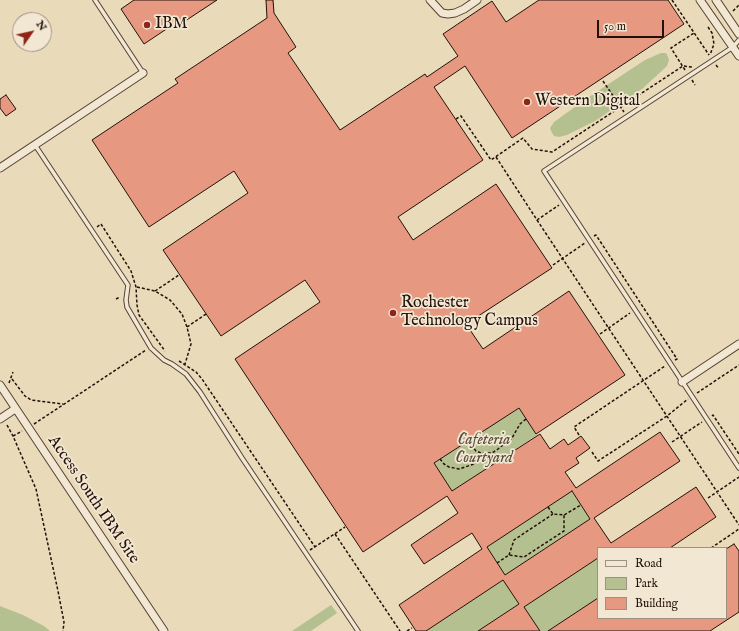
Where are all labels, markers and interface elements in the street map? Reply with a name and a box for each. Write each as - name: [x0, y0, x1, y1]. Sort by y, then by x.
- north arrow: [12, 12, 52, 52]
- scale bar: [599, 12, 666, 38]
- place label: IBM: [155, 15, 188, 35]
- text: N: [33, 18, 50, 34]
- text: 50 m: [604, 19, 626, 34]
- marker: IBM: [142, 20, 152, 30]
- place label: Western Digital: [535, 92, 640, 112]
- marker: Western Digital: [522, 97, 532, 107]
- place label: Rochester Technology Campus: [401, 294, 538, 332]
- marker: Rochester Technology Campus: [388, 308, 398, 318]
- park label: Cafeteria Courtyard: [455, 431, 513, 469]
- street label: Access South IBM Site: [43, 432, 143, 568]
- legend: [597, 547, 727, 619]
- text: Road: [635, 556, 662, 571]
- text: Park: [635, 576, 658, 591]
- text: Building: [635, 596, 678, 611]

